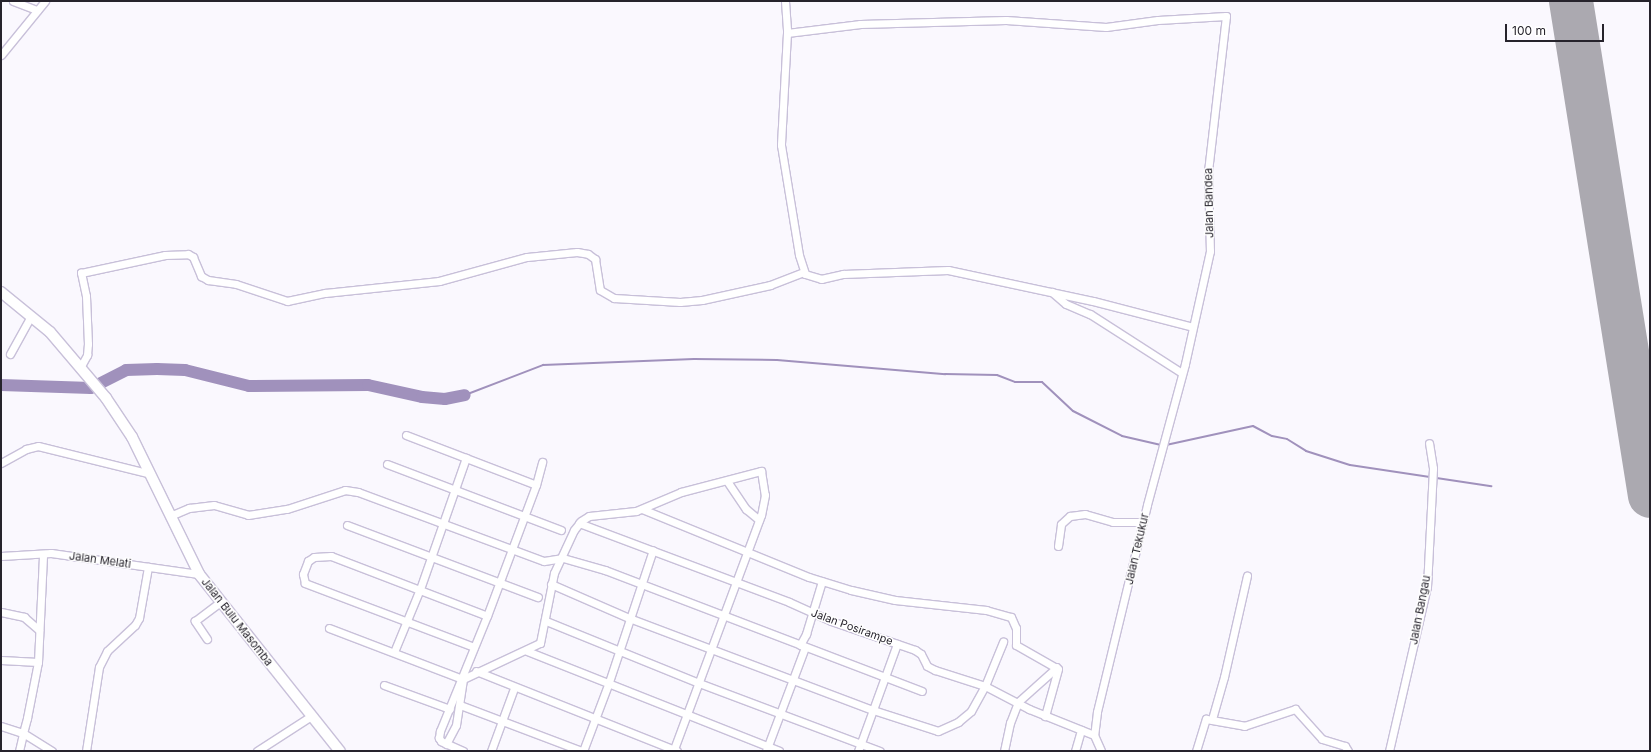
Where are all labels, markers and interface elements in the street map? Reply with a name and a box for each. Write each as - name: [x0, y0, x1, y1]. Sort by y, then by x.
- scale bar: [1507, 16, 1606, 42]
- text: 100 m: [1512, 23, 1546, 38]
- street label: Jalan Bandea: [1202, 168, 1216, 238]
- street label: Jalan Tekukur: [1122, 512, 1152, 586]
- street label: Jalan Melati: [68, 549, 132, 571]
- street label: Jalan Bangau: [1407, 574, 1433, 646]
- street label: Jalan Bulu Masomba: [199, 575, 275, 669]
- street label: Jalan Posirampe: [809, 606, 895, 648]

